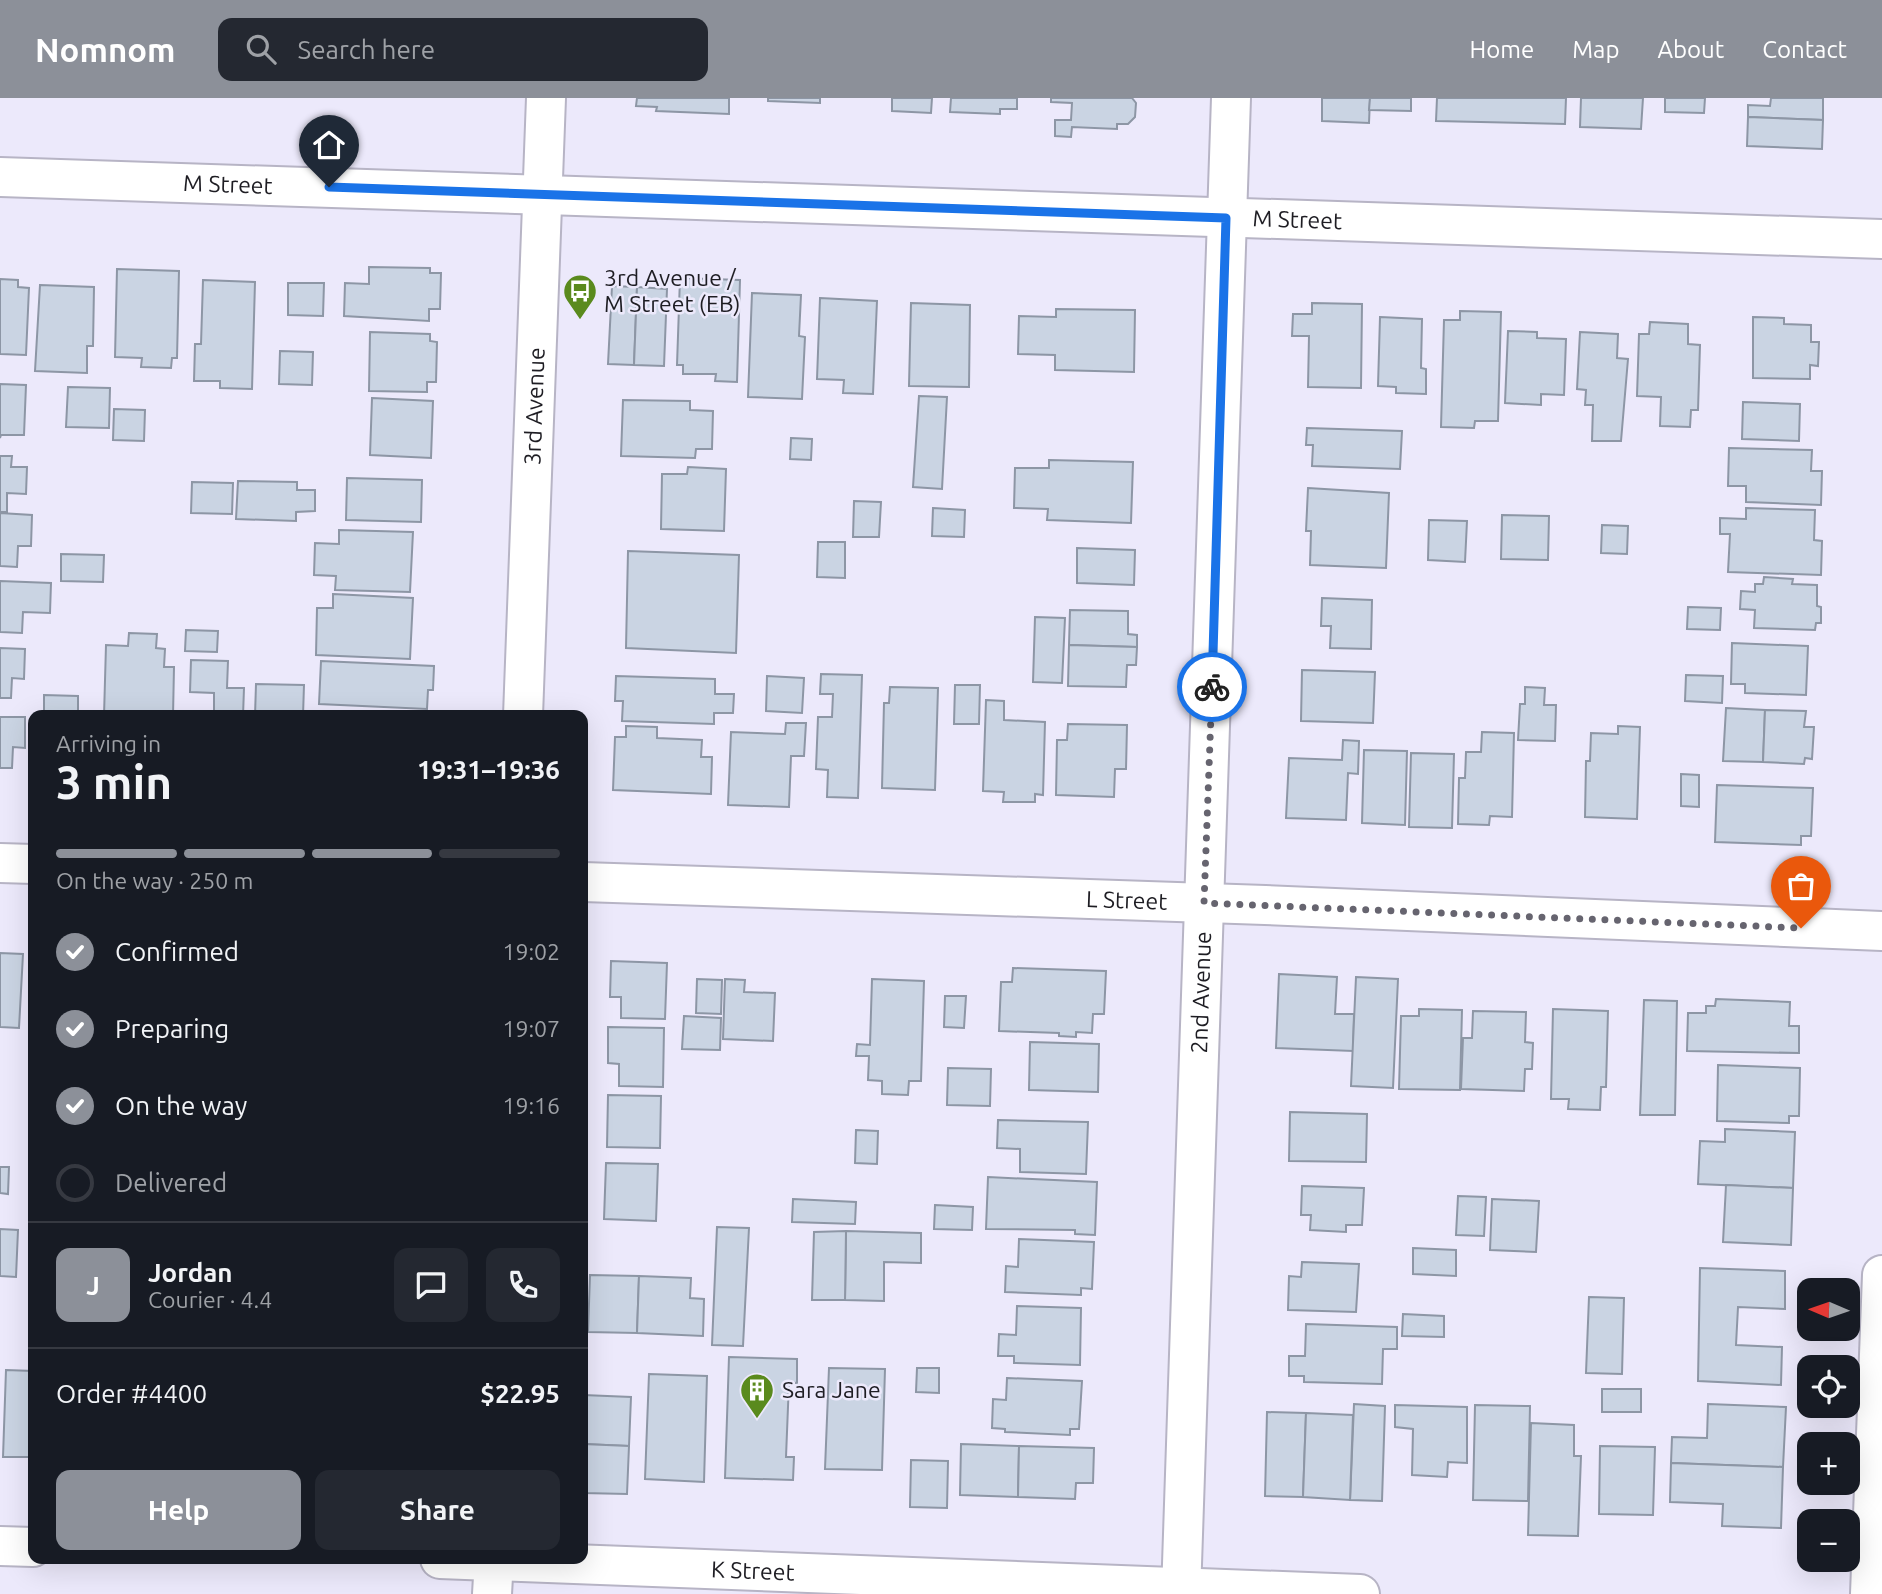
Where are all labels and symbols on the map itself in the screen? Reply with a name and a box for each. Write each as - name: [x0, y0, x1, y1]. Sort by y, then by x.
- pin: [299, 115, 359, 187]
- street label: M Street: [183, 170, 273, 198]
- street label: M Street: [1252, 205, 1342, 233]
- place label: 3rd Avenue / M Street (EB): [604, 265, 740, 317]
- bus stop icon: 3rd Avenue / M Street (EB): [561, 272, 599, 321]
- street label: 3rd Avenue: [519, 347, 549, 466]
- courier: [1177, 652, 1247, 722]
- pin: [1771, 856, 1831, 928]
- street label: L Street: [1086, 886, 1168, 914]
- street label: 2nd Avenue: [1186, 931, 1215, 1054]
- north arrow: [1797, 1278, 1860, 1340]
- building icon: Sara Jane: [738, 1371, 776, 1420]
- place label: Sara Jane: [782, 1377, 881, 1402]
- street label: K Street: [711, 1556, 795, 1584]

